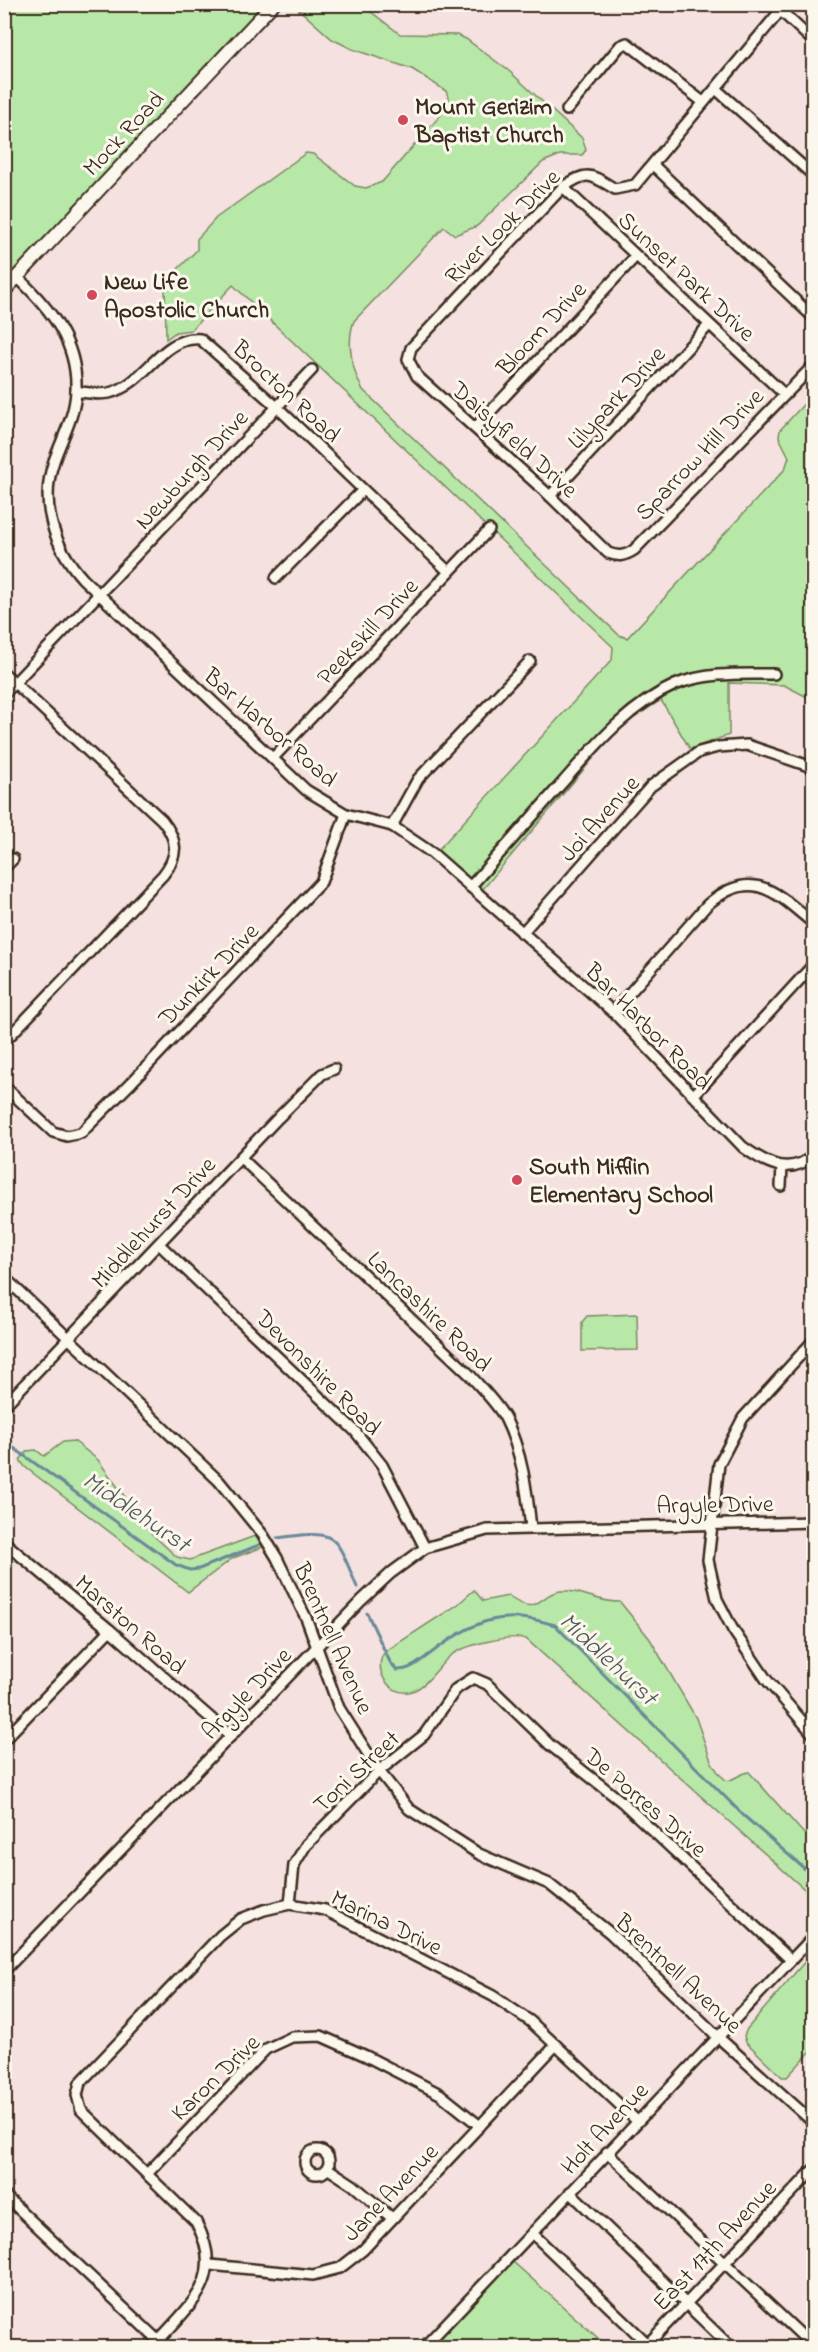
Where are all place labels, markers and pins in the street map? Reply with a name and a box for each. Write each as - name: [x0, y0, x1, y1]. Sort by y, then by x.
- place label: Mount Gerizim Baptist Church: [414, 91, 564, 154]
- marker: Mount Gerizim Baptist Church: [396, 113, 410, 127]
- place label: New Life Apostolic Church: [104, 266, 269, 329]
- marker: New Life Apostolic Church: [85, 288, 99, 302]
- place label: South Mifflin Elementary School: [529, 1151, 713, 1215]
- marker: South Mifflin Elementary School: [510, 1173, 524, 1187]

